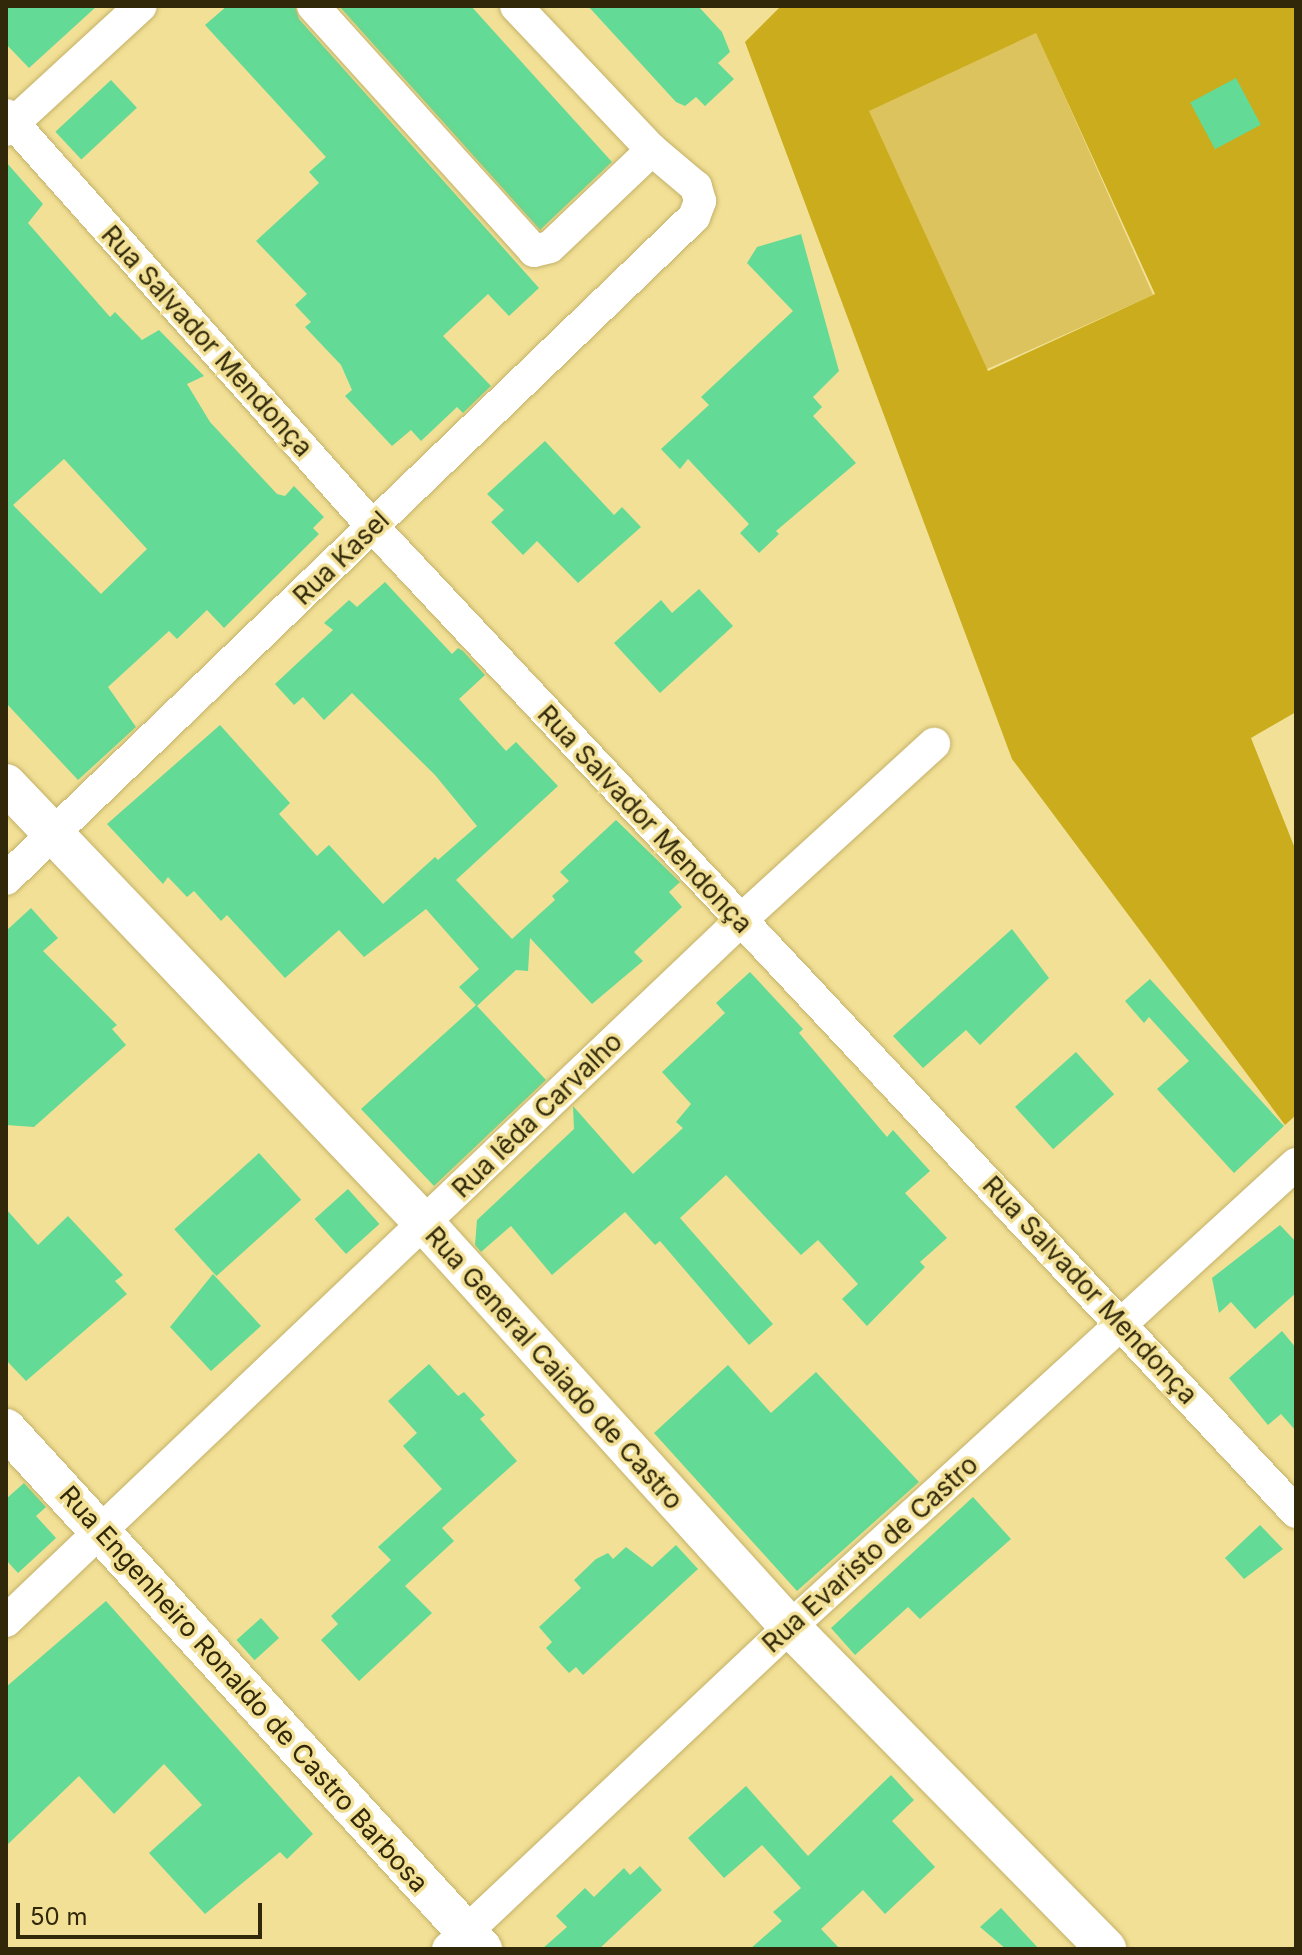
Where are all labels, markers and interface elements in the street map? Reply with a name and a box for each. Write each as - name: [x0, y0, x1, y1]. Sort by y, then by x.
- street label: Rua Salvador Mendonça: [95, 219, 319, 463]
- street label: Rua Kasel: [287, 505, 395, 611]
- street label: Rua Salvador Mendonça: [531, 699, 759, 939]
- street label: Rua Iêda Carvalho: [446, 1026, 628, 1204]
- street label: Rua Salvador Mendonça: [976, 1170, 1204, 1410]
- street label: Rua General Caiado de Castro: [419, 1220, 689, 1516]
- street label: Rua Evaristo de Castro: [756, 1449, 984, 1659]
- street label: Rua Engenheiro Ronaldo de Castro Barbosa: [53, 1480, 435, 1898]
- scale bar: [20, 1887, 266, 1937]
- text: 50 m: [30, 1902, 88, 1931]

